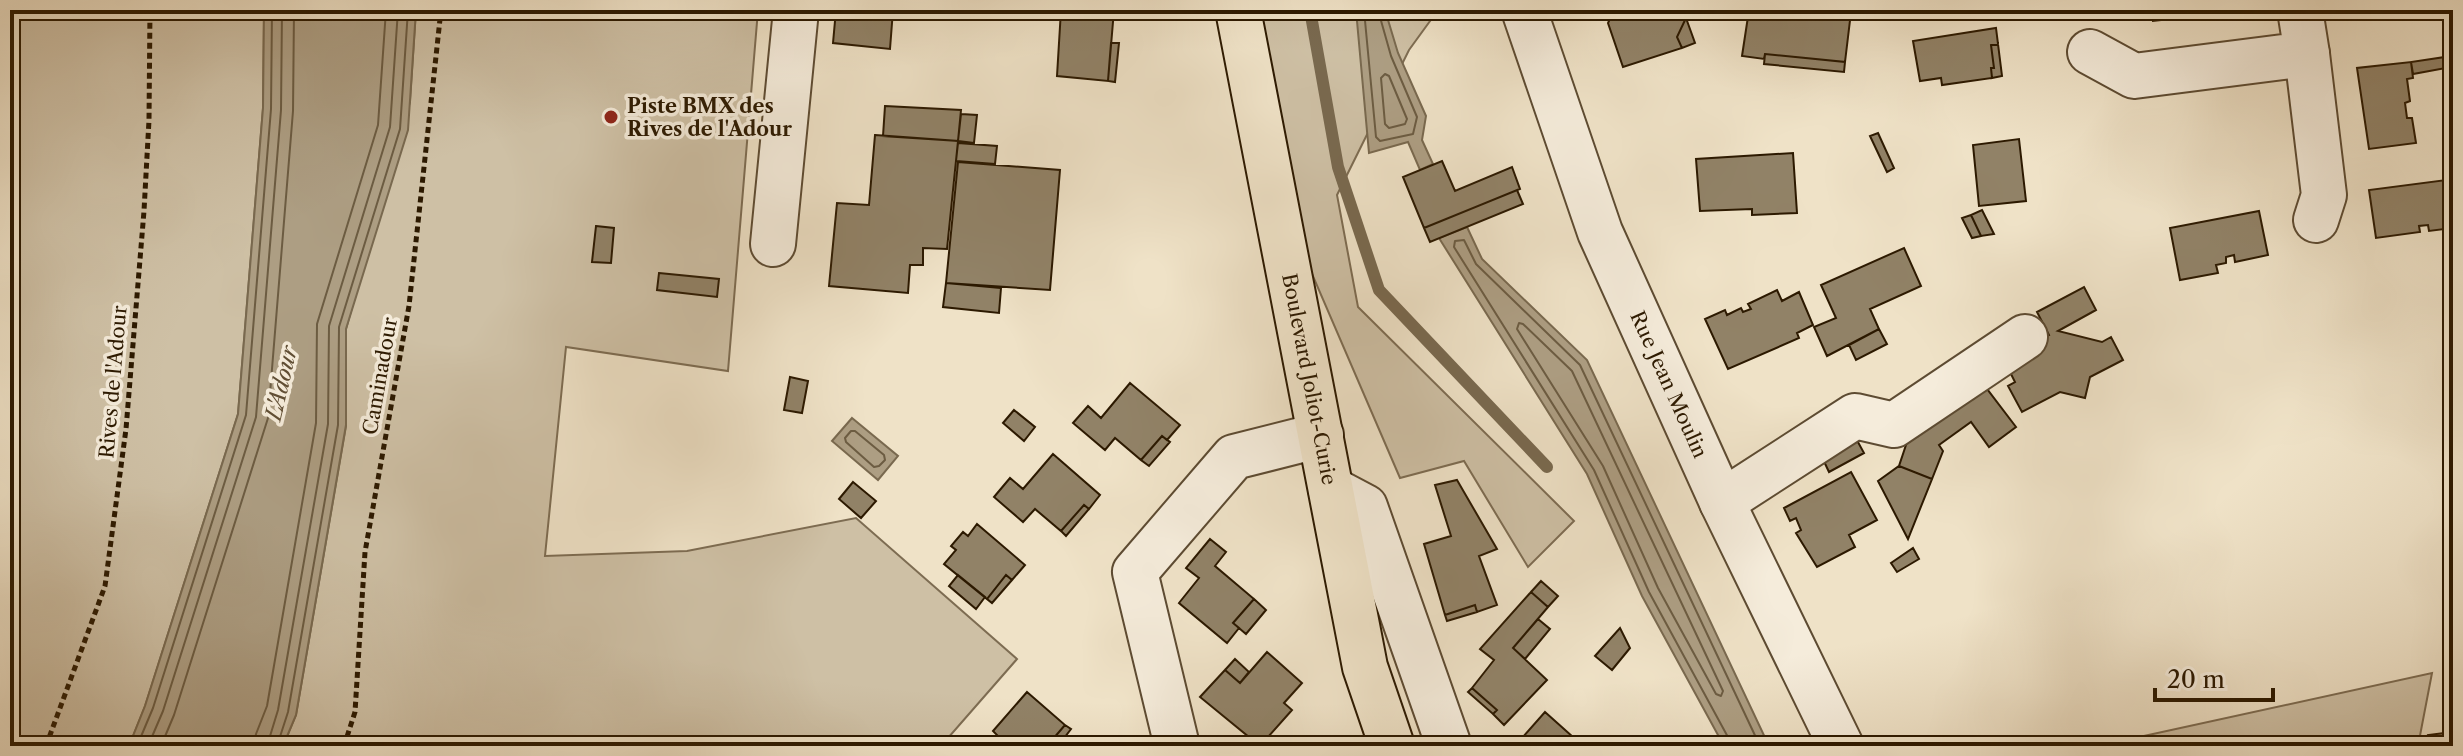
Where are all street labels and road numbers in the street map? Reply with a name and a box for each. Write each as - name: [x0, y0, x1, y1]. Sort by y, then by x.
- street label: Boulevard Joliot-Curie: [1277, 271, 1342, 487]
- street label: Rives de l'Adour: [94, 304, 132, 459]
- street label: Rue Jean Moulin: [1625, 307, 1713, 462]
- street label: Caminadour: [358, 315, 402, 437]

